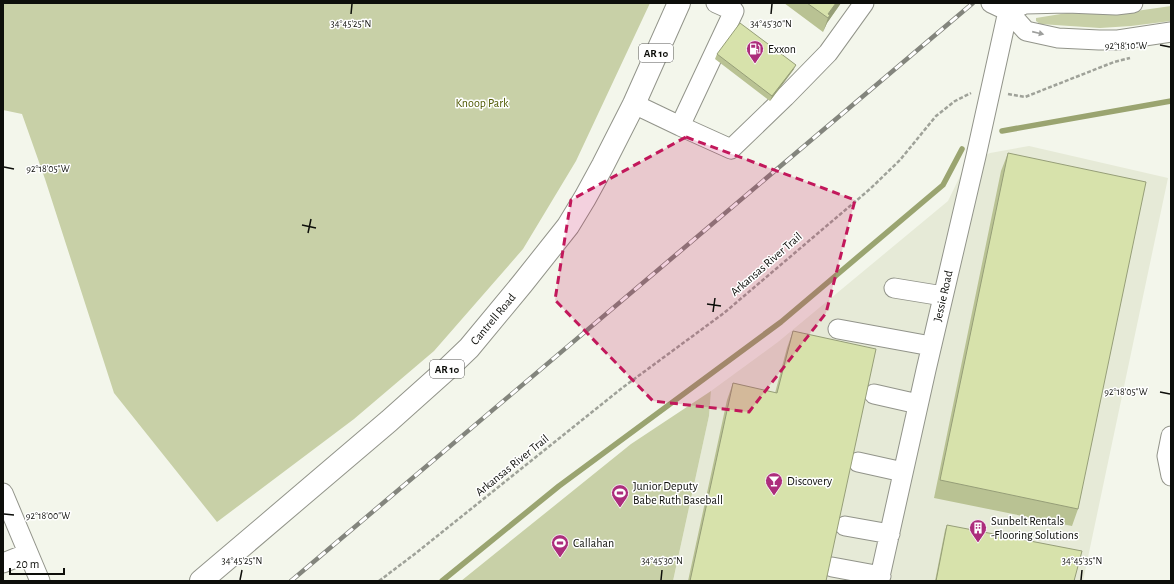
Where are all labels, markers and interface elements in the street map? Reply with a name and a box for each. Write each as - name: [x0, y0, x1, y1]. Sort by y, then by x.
- text: 34°45'25"N: [331, 19, 371, 29]
- text: 34°45'30"N: [750, 19, 792, 29]
- one-way arrow: [1031, 31, 1044, 37]
- fuel station icon: Exxon: [745, 39, 765, 64]
- text: 92°18'10"W: [1105, 41, 1147, 51]
- place label: Exxon: [768, 43, 796, 55]
- road number: AR 10: [639, 44, 673, 62]
- park label: Knoop Park: [455, 97, 509, 109]
- text: 92°18'05"W: [26, 164, 70, 174]
- street label: Arkansas River Trail: [728, 230, 804, 298]
- street label: Jessie Road: [931, 269, 955, 323]
- street label: Cantrell Road: [468, 291, 518, 347]
- road number: AR 10: [430, 360, 464, 378]
- text: 92°18'05"W: [1104, 387, 1148, 397]
- street label: Arkansas River Trail: [473, 432, 551, 498]
- bar icon: Discovery: [764, 471, 784, 496]
- place label: Discovery: [787, 475, 832, 488]
- place label: Junior Deputy Babe Ruth Baseball: [633, 480, 723, 506]
- sports icon: Junior Deputy Babe Ruth Baseball: [610, 483, 630, 508]
- text: 92°18'00"W: [26, 511, 70, 521]
- place label: Sunbelt Rentals -Flooring Solutions: [991, 515, 1078, 541]
- building icon: Sunbelt Rentals -Flooring Solutions: [968, 518, 988, 543]
- sports icon: Callahan: [550, 533, 570, 558]
- place label: Callahan: [573, 537, 614, 549]
- scale bar: [10, 550, 64, 576]
- text: 34°45'25"N: [222, 556, 262, 566]
- text: 34°45'30"N: [641, 556, 683, 566]
- text: 34°45'35"N: [1062, 556, 1102, 566]
- text: 20 m: [16, 558, 39, 570]

